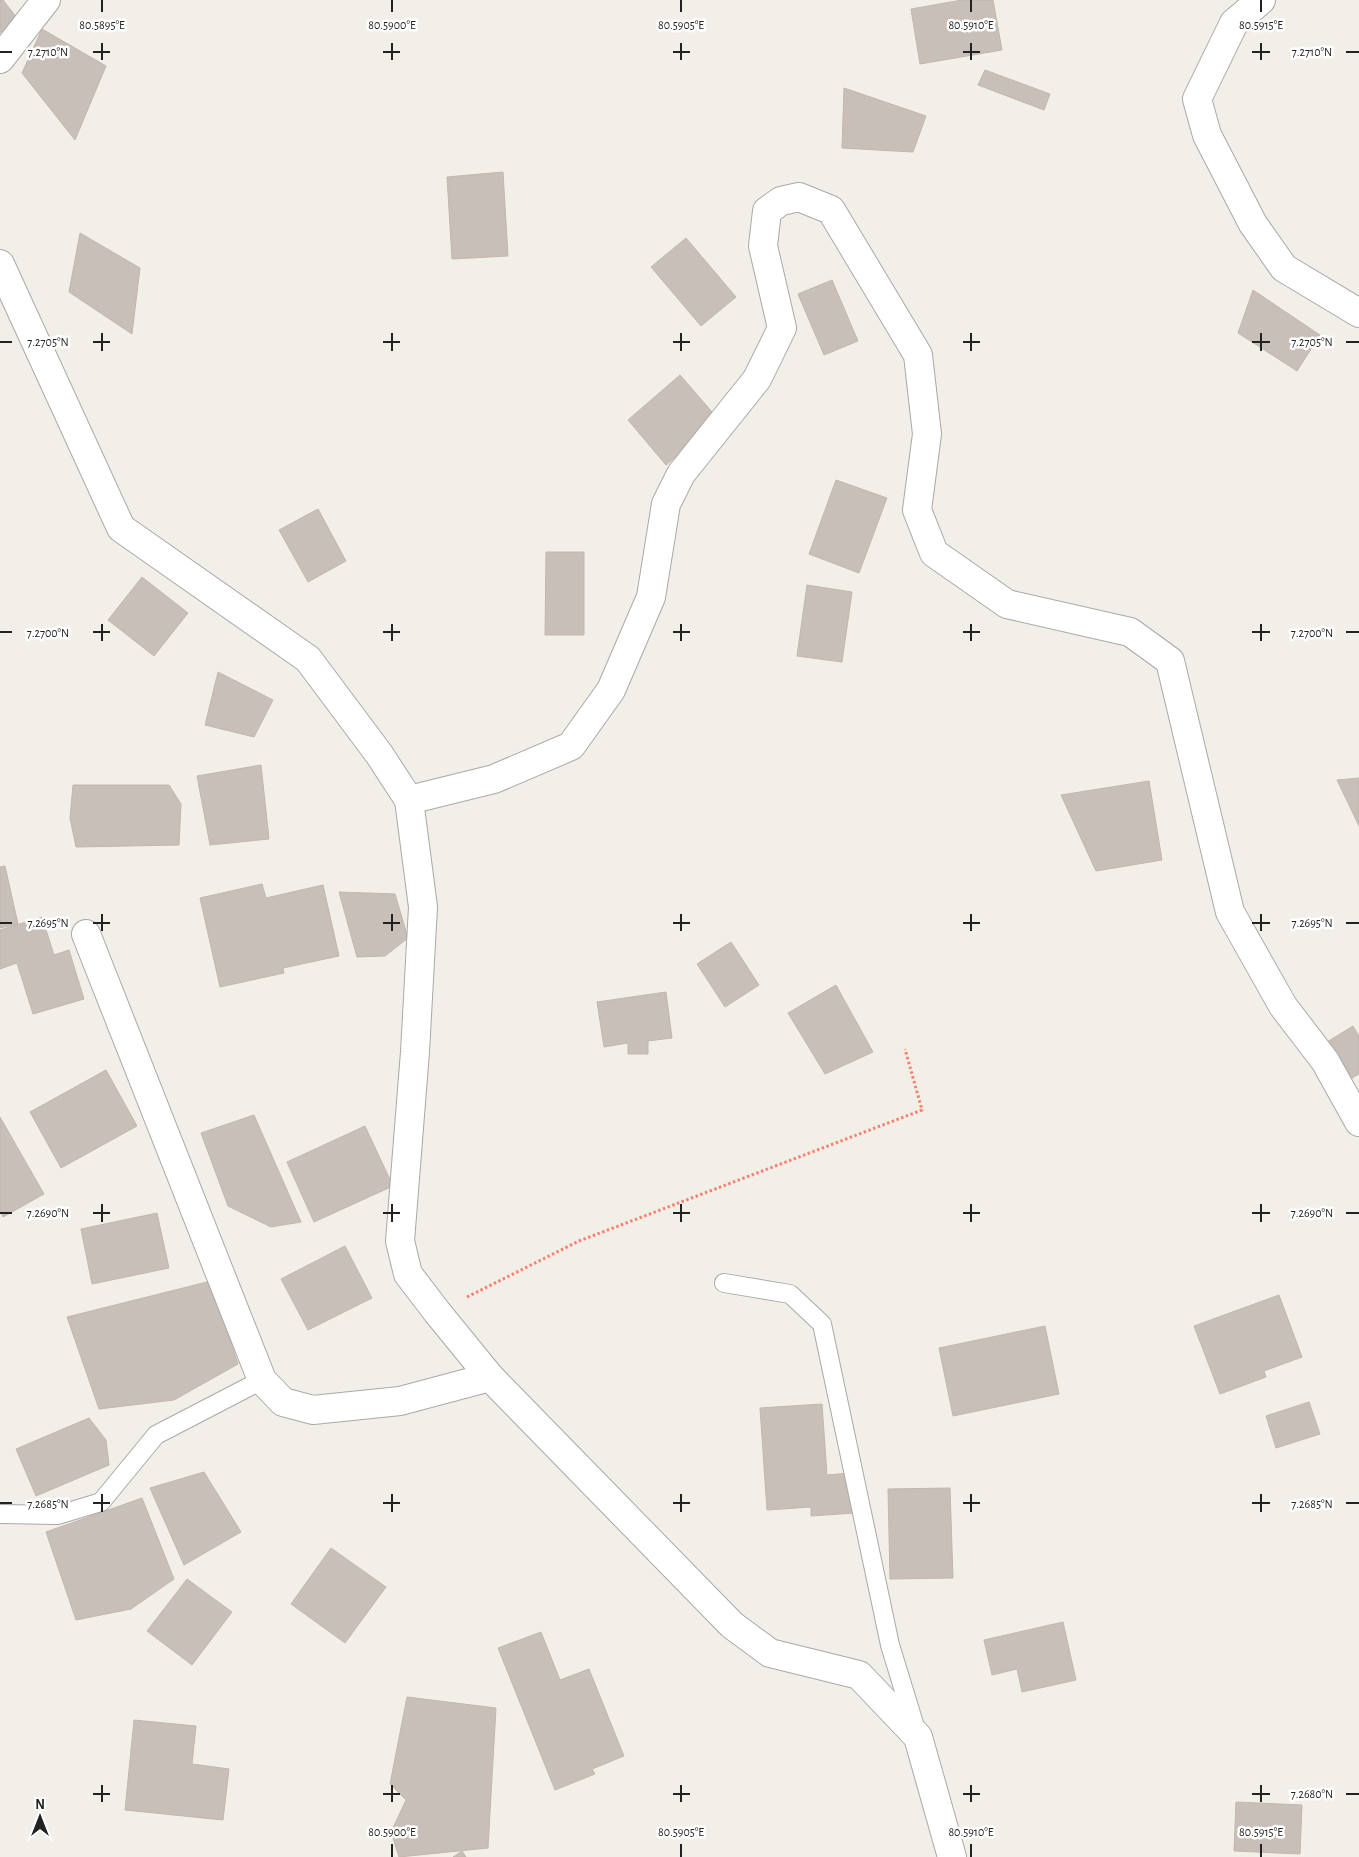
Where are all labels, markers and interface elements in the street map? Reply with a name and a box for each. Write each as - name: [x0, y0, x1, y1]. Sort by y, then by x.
- text: 80.5895°E: [79, 19, 125, 31]
- text: 80.5900°E: [368, 19, 416, 31]
- text: 80.5905°E: [658, 19, 704, 31]
- text: 80.5910°E: [948, 19, 994, 31]
- text: 80.5915°E: [1239, 19, 1283, 31]
- text: 7.2710°N: [28, 46, 68, 58]
- text: 7.2710°N: [1292, 46, 1332, 58]
- text: 7.2705°N: [27, 336, 69, 348]
- text: 7.2705°N: [1291, 336, 1333, 348]
- text: 7.2700°N: [27, 627, 69, 639]
- text: 7.2700°N: [1291, 627, 1333, 639]
- text: 7.2695°N: [27, 917, 69, 929]
- text: 7.2695°N: [1291, 917, 1333, 929]
- text: 7.2690°N: [27, 1207, 69, 1219]
- text: 7.2690°N: [1291, 1207, 1333, 1219]
- text: 7.2685°N: [27, 1498, 69, 1510]
- text: 7.2685°N: [1291, 1498, 1333, 1510]
- text: 7.2680°N: [1291, 1788, 1333, 1800]
- north arrow: [15, 1792, 65, 1842]
- text: N: [35, 1798, 45, 1812]
- text: 80.5900°E: [368, 1826, 416, 1838]
- text: 80.5905°E: [658, 1826, 704, 1838]
- text: 80.5910°E: [948, 1826, 994, 1838]
- text: 80.5915°E: [1239, 1826, 1283, 1838]

